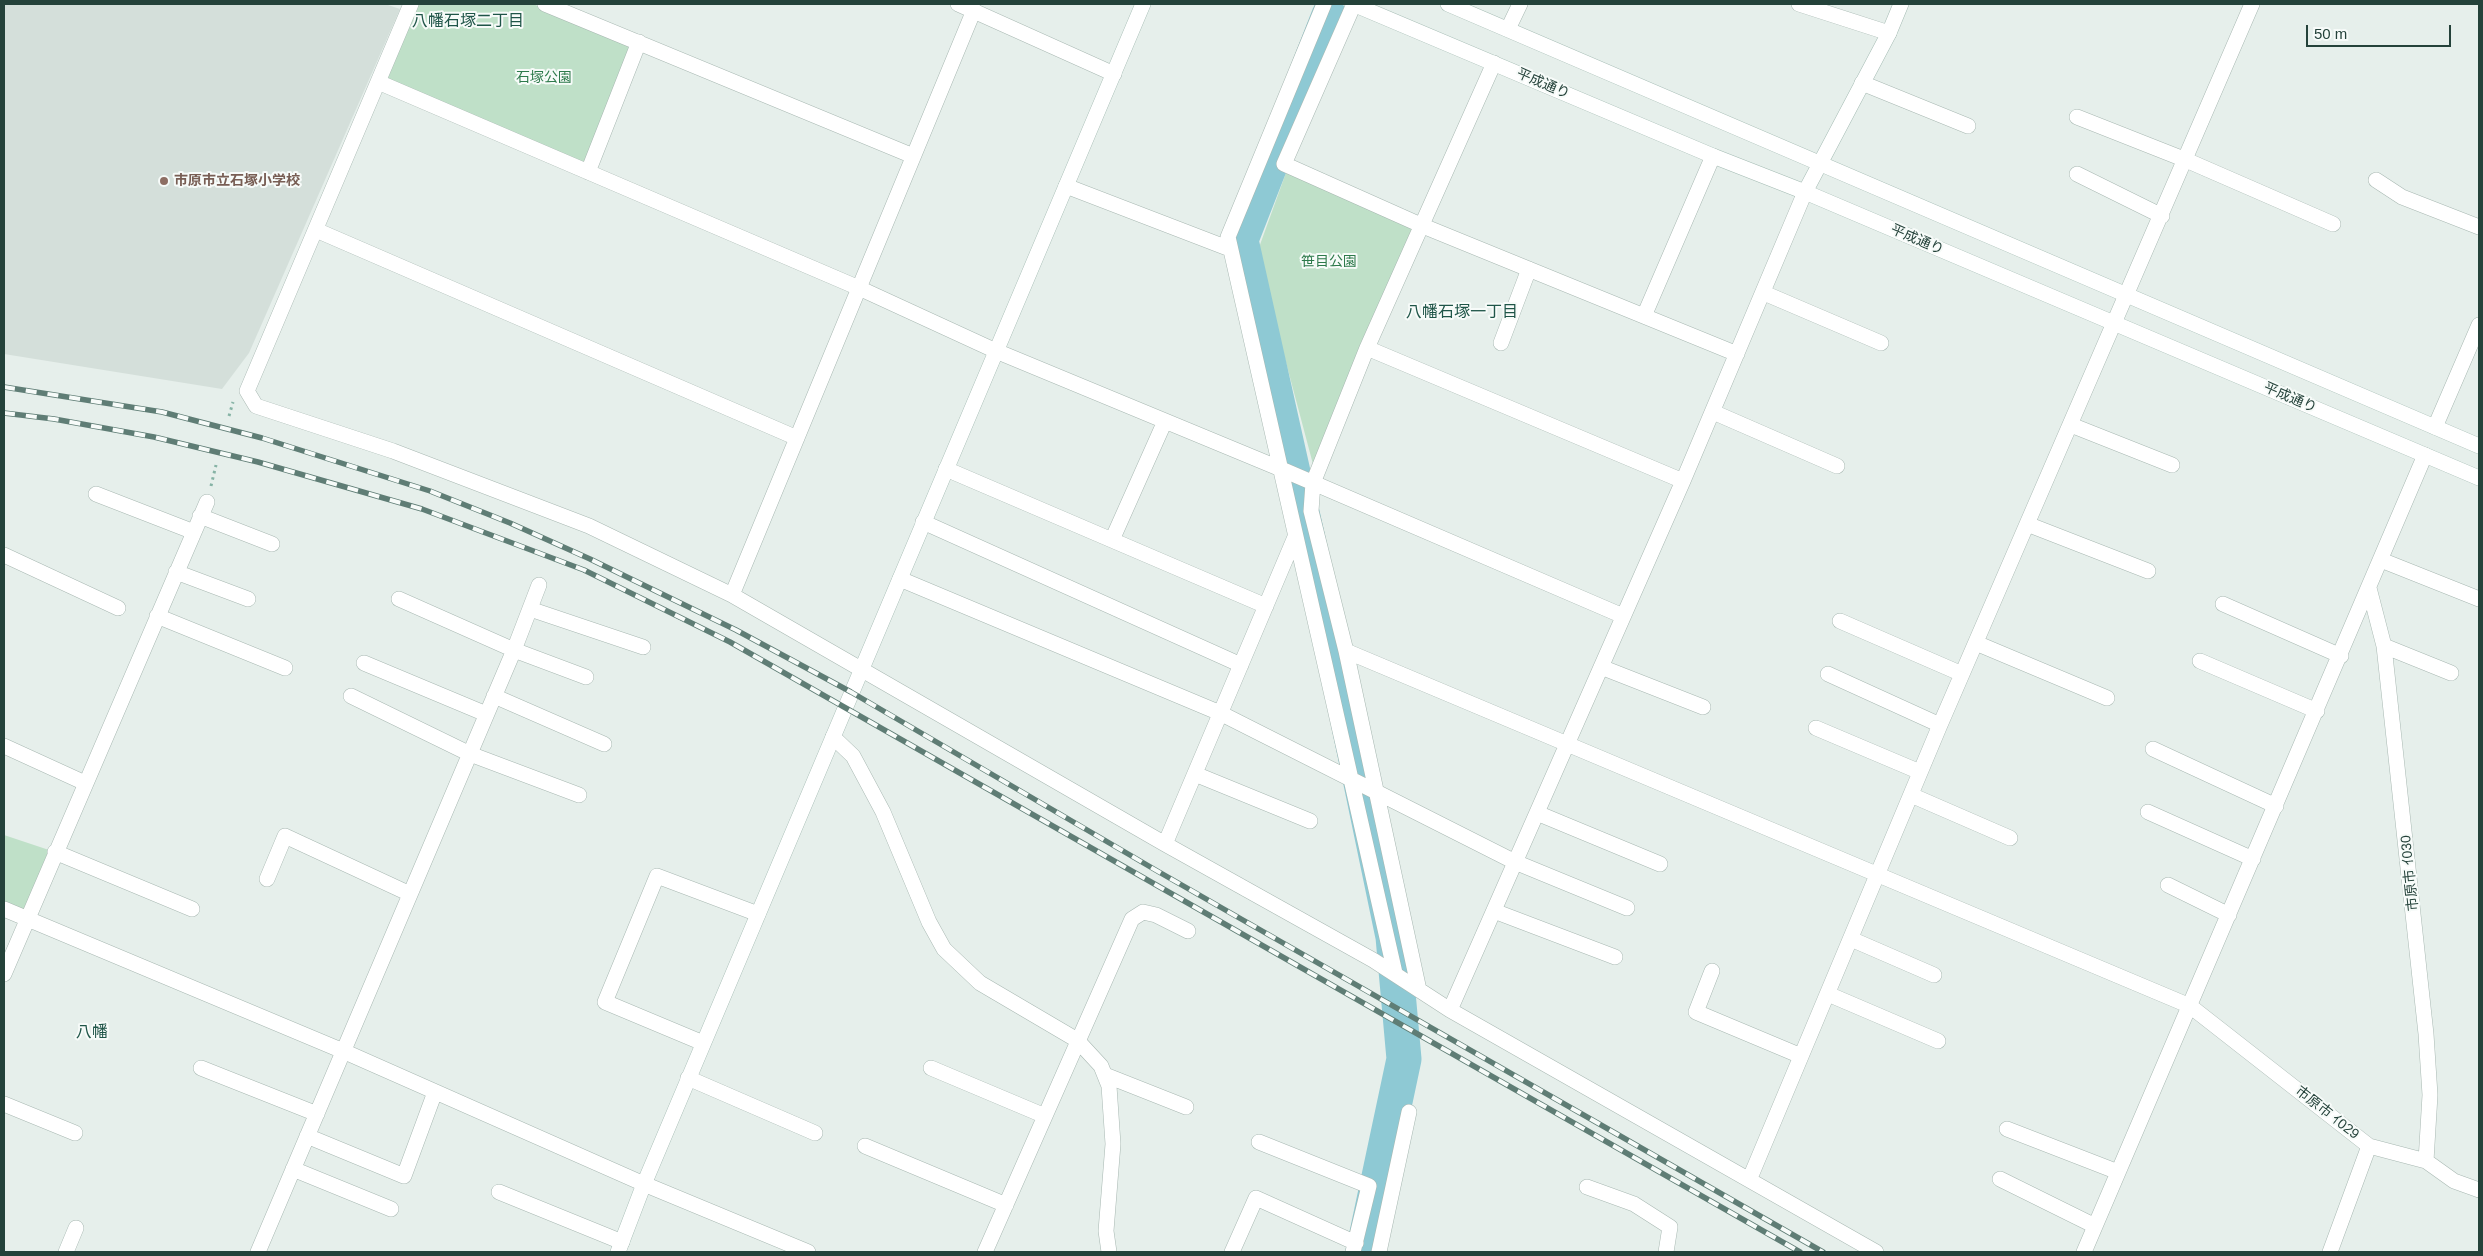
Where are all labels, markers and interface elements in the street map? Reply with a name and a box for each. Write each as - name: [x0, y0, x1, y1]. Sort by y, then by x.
- district label: 八幡石塚二丁目: [412, 12, 524, 32]
- scale bar: [2308, 15, 2453, 47]
- text: 50 m: [2314, 25, 2347, 42]
- street label: 平成通り: [1514, 65, 1572, 103]
- park label: 石塚公園: [516, 70, 572, 86]
- place label: 市原市立石塚小学校: [174, 173, 300, 189]
- marker: 市原市立石塚小学校: [158, 175, 170, 187]
- street label: 平成通り: [1888, 221, 1946, 259]
- park label: 笹目公園: [1301, 254, 1357, 270]
- district label: 八幡石塚一丁目: [1406, 303, 1518, 323]
- street label: 平成通り: [2261, 379, 2319, 417]
- street label: 市原市 ｲ030: [2398, 834, 2422, 912]
- district label: 八幡: [76, 1023, 108, 1043]
- street label: 市原市 ｲ029: [2292, 1083, 2362, 1143]

